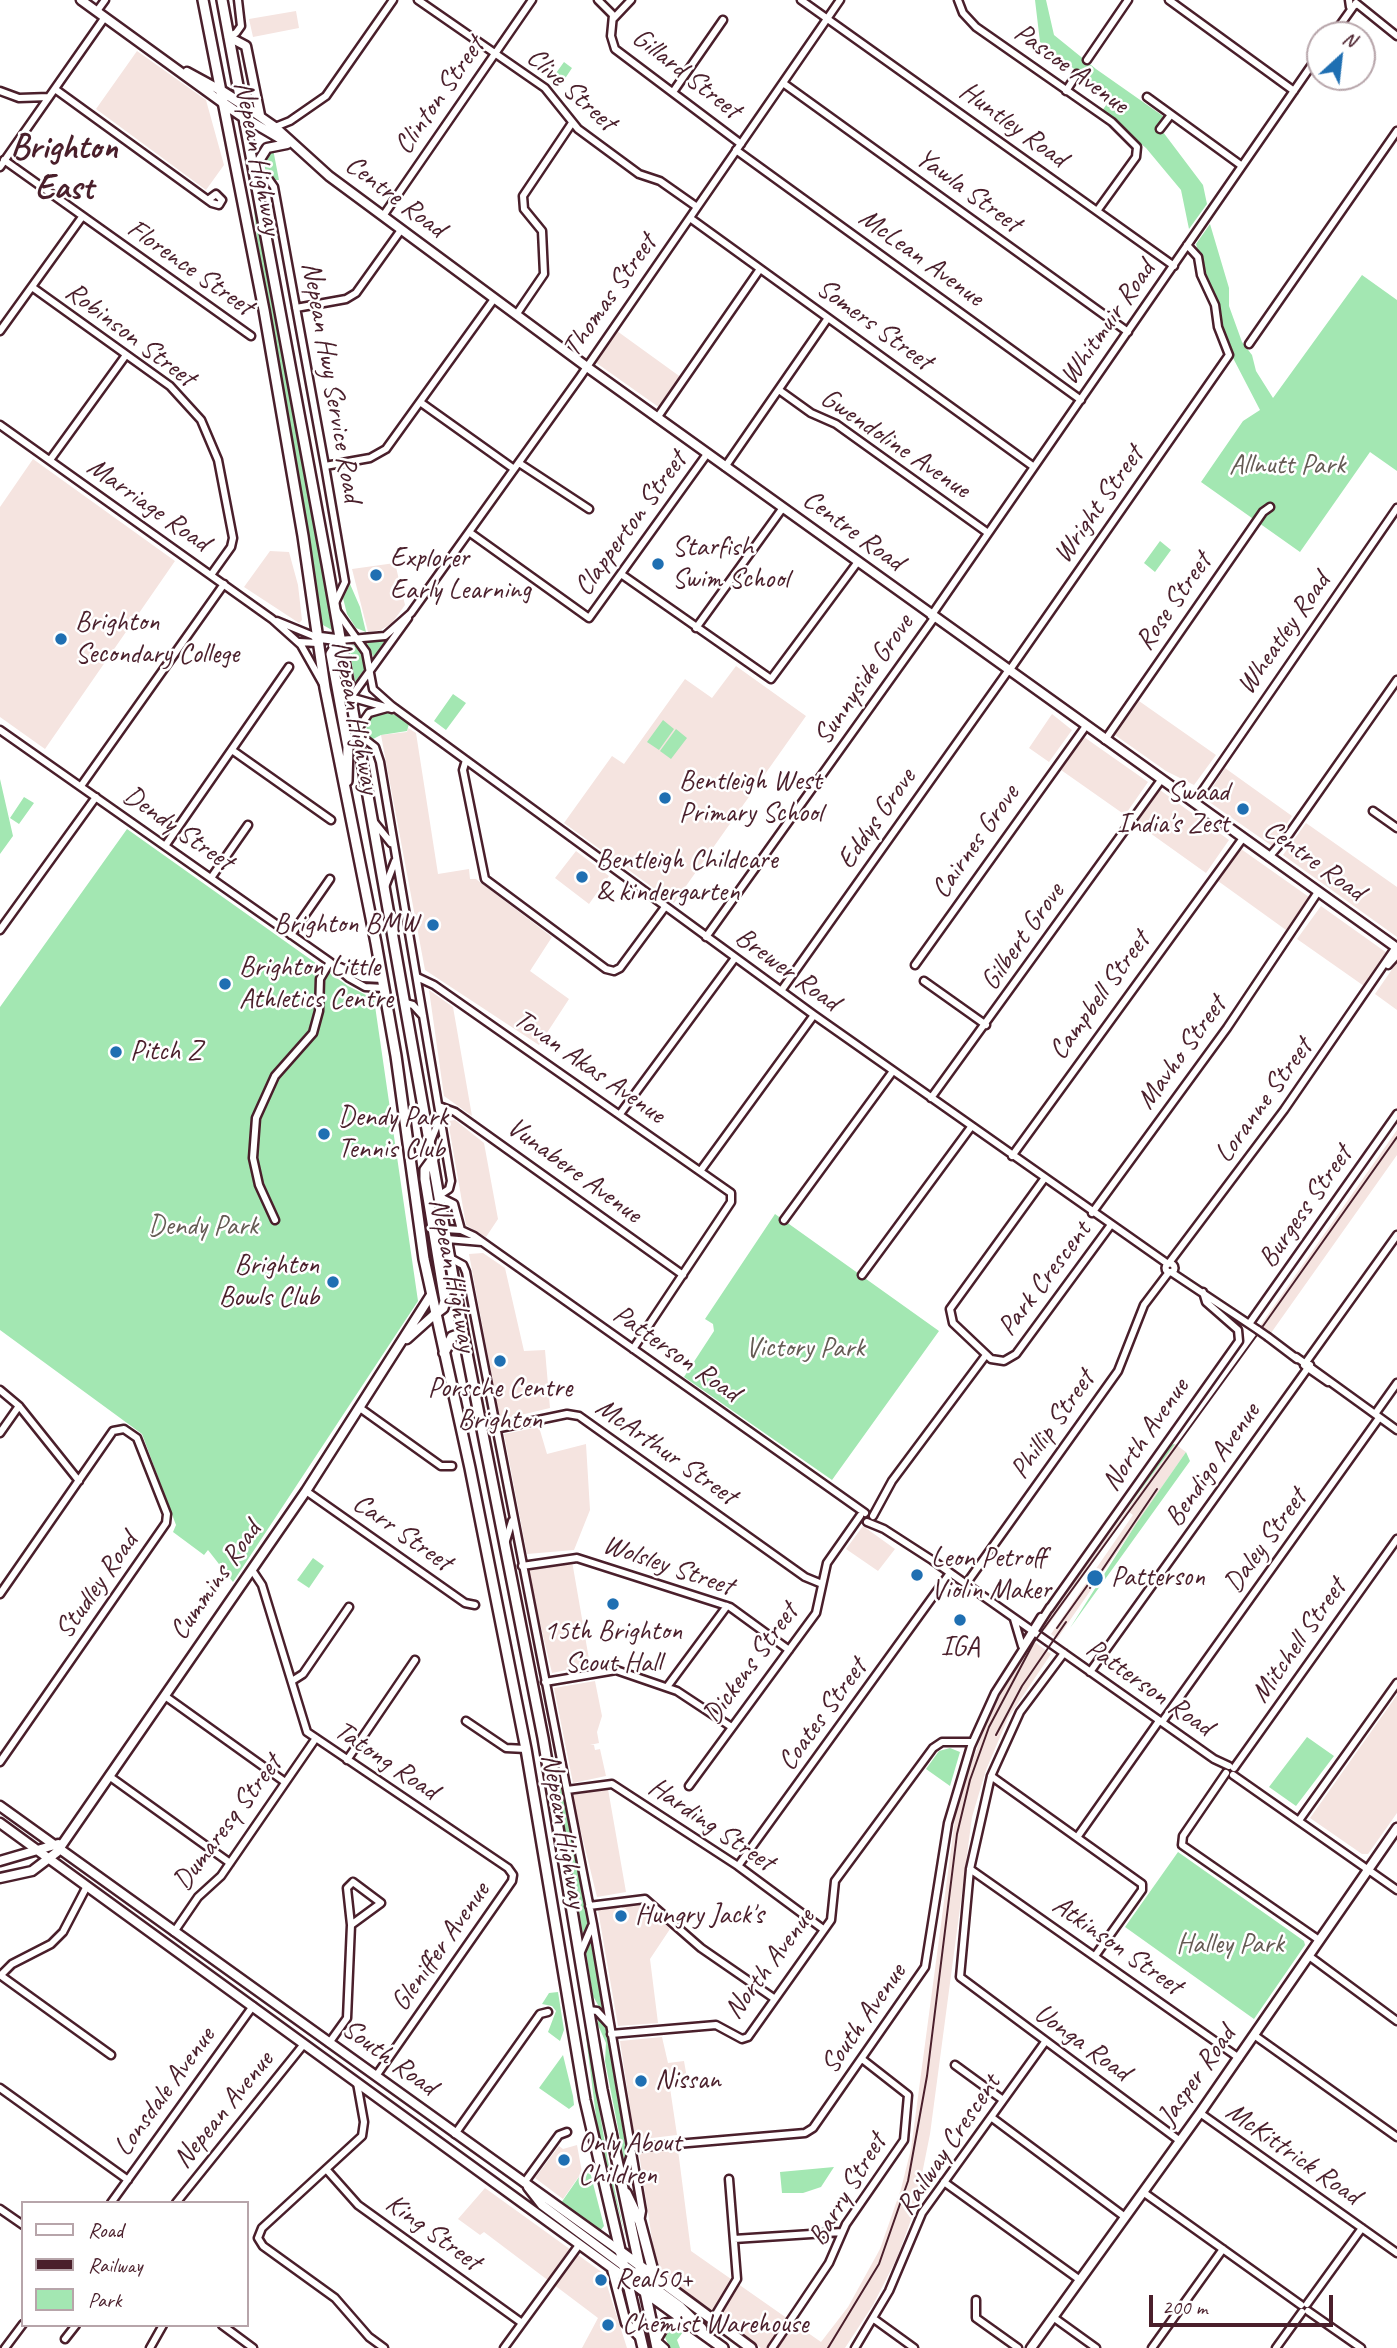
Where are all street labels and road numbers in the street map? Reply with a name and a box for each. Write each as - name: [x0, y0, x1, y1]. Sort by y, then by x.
- street label: Pascoe Avenue: [1007, 16, 1135, 122]
- street label: Gillard Street: [625, 21, 747, 127]
- street label: Clinton Street: [387, 31, 493, 161]
- street label: Clive Street: [519, 41, 623, 139]
- street label: Huntley Road: [953, 75, 1073, 175]
- street label: Nepean Highway: [226, 78, 288, 238]
- street label: Yawla Street: [909, 141, 1027, 241]
- street label: Centre Road: [338, 148, 452, 246]
- street label: McLean Avenue: [852, 201, 990, 315]
- street label: Florence Street: [120, 212, 260, 324]
- street label: Thomas Street: [556, 228, 664, 364]
- street label: Whitmuir Road: [1053, 255, 1163, 391]
- street label: Nepean Hwy Service Road: [293, 259, 369, 505]
- street label: Somers Street: [809, 272, 939, 378]
- street label: Robinson Street: [58, 275, 202, 395]
- street label: Gwendoline Avenue: [814, 382, 976, 506]
- street label: Wright Street: [1046, 440, 1152, 570]
- street label: Clapperton Street: [567, 445, 695, 603]
- street label: Marriage Road: [80, 451, 216, 559]
- street label: Centre Road: [796, 483, 910, 579]
- street label: Rose Street: [1128, 547, 1220, 657]
- street label: Wheatley Road: [1230, 567, 1338, 701]
- street label: Sunnyside Grove: [807, 608, 921, 752]
- street label: Nepean Highway: [324, 637, 386, 797]
- street label: Eddys Grove: [830, 762, 924, 876]
- street label: Dendy Street: [117, 779, 239, 879]
- street label: Cairnes Grove: [925, 779, 1027, 905]
- street label: Centre Road: [1257, 813, 1371, 909]
- street label: Gilbert Grove: [974, 877, 1072, 997]
- street label: Brewer Road: [728, 921, 846, 1019]
- street label: Campbell Street: [1042, 925, 1158, 1067]
- street label: Mavho Street: [1130, 990, 1234, 1116]
- street label: Tovan Akas Avenue: [507, 1002, 671, 1132]
- street label: Loranne Street: [1208, 1032, 1320, 1170]
- street label: Vunabere Avenue: [500, 1111, 648, 1231]
- street label: Burgess Street: [1252, 1140, 1360, 1274]
- street label: Nepean Highway: [421, 1195, 483, 1355]
- street label: Park Crescent: [991, 1215, 1099, 1343]
- street label: Patterson Road: [606, 1298, 746, 1410]
- street label: Phillip Street: [1004, 1364, 1102, 1486]
- street label: North Avenue: [1095, 1372, 1197, 1498]
- street label: McArthur Street: [589, 1391, 743, 1513]
- street label: Bendigo Avenue: [1158, 1397, 1268, 1533]
- street label: Daley Street: [1217, 1483, 1315, 1599]
- street label: Carr Street: [346, 1487, 458, 1579]
- street label: Cummins Road: [163, 1515, 269, 1647]
- street label: Studley Road: [48, 1526, 146, 1646]
- street label: Wolsley Street: [598, 1528, 738, 1604]
- street label: Mitchell Street: [1244, 1572, 1354, 1710]
- street label: Dickens Street: [696, 1597, 806, 1731]
- street label: Patterson Road: [1079, 1632, 1219, 1744]
- street label: Coates Street: [771, 1653, 875, 1777]
- street label: Tatong Road: [328, 1714, 444, 1808]
- street label: Dumaresq Street: [166, 1749, 290, 1897]
- street label: Nepean Highway: [533, 1751, 593, 1911]
- street label: Harding Street: [642, 1771, 780, 1879]
- street label: Gleniffer Avenue: [384, 1876, 498, 2018]
- street label: Atkinson Street: [1045, 1889, 1189, 2003]
- street label: North Avenue: [718, 1902, 822, 2026]
- street label: South Avenue: [814, 1957, 914, 2081]
- street label: Uonga Road: [1027, 1997, 1137, 2089]
- street label: South Road: [335, 2012, 443, 2104]
- street label: Jasper Road: [1151, 2020, 1243, 2132]
- street label: Lonsdale Avenue: [107, 2021, 223, 2163]
- street label: Nepean Avenue: [167, 2045, 281, 2175]
- street label: Railway Crescent: [890, 2068, 1008, 2222]
- street label: McKittrick Road: [1219, 2095, 1367, 2213]
- street label: Barry Street: [802, 2128, 894, 2252]
- street label: King Street: [379, 2187, 487, 2279]

